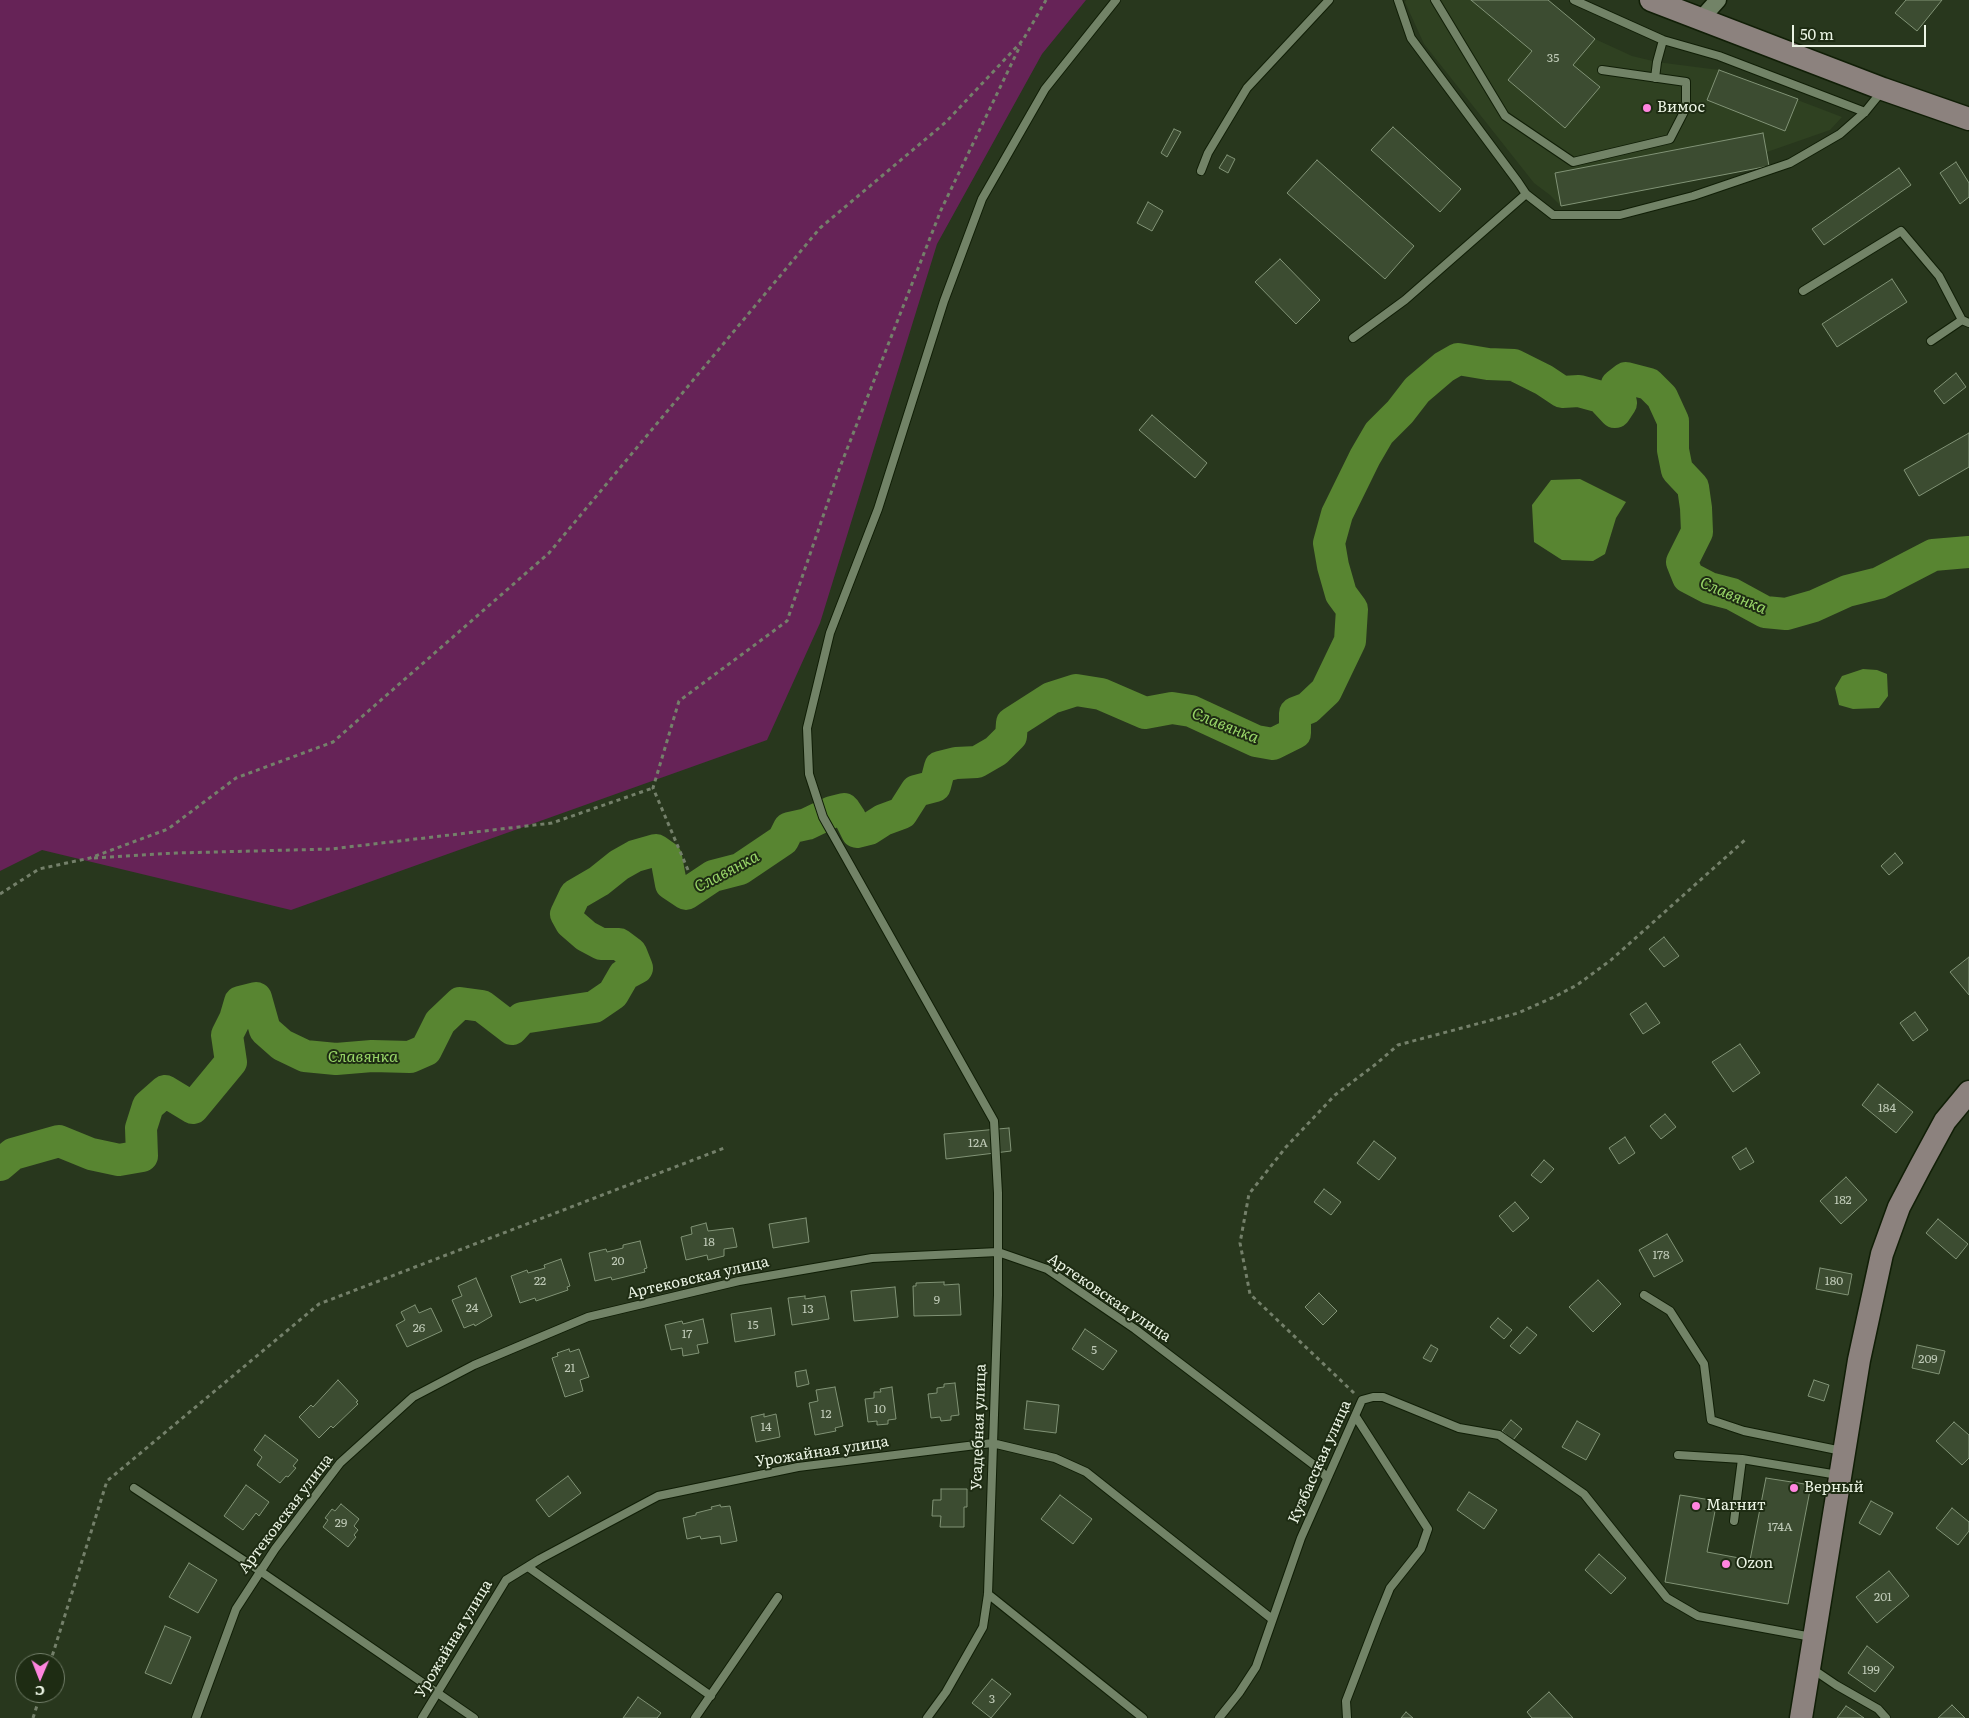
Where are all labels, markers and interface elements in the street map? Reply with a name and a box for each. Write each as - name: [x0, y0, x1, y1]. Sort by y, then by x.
- scale bar: [1794, 15, 1928, 47]
- text: 50 m: [1800, 22, 1834, 45]
- house number: 35: [1547, 51, 1559, 65]
- place label: Вимос: [1657, 99, 1705, 117]
- marker: Вимос: [1641, 102, 1653, 114]
- water label: Славянка: [1697, 573, 1769, 619]
- water label: Славянка: [1189, 704, 1261, 748]
- water label: Славянка: [691, 847, 763, 897]
- water label: Славянка: [328, 1047, 398, 1067]
- house number: 184: [1878, 1101, 1896, 1115]
- house number: 12А: [968, 1136, 988, 1150]
- house number: 182: [1834, 1193, 1852, 1207]
- house number: 18: [703, 1235, 715, 1249]
- house number: 178: [1652, 1248, 1670, 1262]
- street label: Артековская улица: [1044, 1250, 1174, 1346]
- street label: Артековская улица: [625, 1253, 771, 1303]
- house number: 20: [611, 1254, 625, 1268]
- house number: 22: [534, 1274, 546, 1288]
- house number: 180: [1825, 1274, 1843, 1288]
- house number: 9: [934, 1293, 940, 1307]
- house number: 24: [466, 1301, 478, 1315]
- house number: 13: [802, 1302, 814, 1316]
- house number: 15: [748, 1318, 758, 1332]
- house number: 26: [413, 1321, 425, 1335]
- house number: 17: [682, 1327, 692, 1341]
- house number: 5: [1091, 1343, 1097, 1357]
- house number: 209: [1918, 1352, 1938, 1366]
- house number: 21: [565, 1361, 575, 1375]
- street label: Усадебная улица: [968, 1363, 990, 1491]
- street label: Кузбасская улица: [1285, 1398, 1355, 1526]
- house number: 10: [874, 1402, 886, 1416]
- house number: 12: [821, 1407, 831, 1421]
- house number: 14: [760, 1420, 772, 1434]
- street label: Урожайная улица: [754, 1433, 890, 1471]
- street label: Артековская улица: [235, 1451, 337, 1577]
- place label: Верный: [1804, 1479, 1864, 1497]
- marker: Верный: [1788, 1482, 1800, 1494]
- place label: Магнит: [1706, 1497, 1766, 1515]
- marker: Магнит: [1690, 1500, 1702, 1512]
- house number: 29: [335, 1516, 347, 1530]
- house number: 174А: [1767, 1520, 1793, 1534]
- place label: Ozon: [1736, 1555, 1773, 1573]
- marker: Ozon: [1720, 1558, 1732, 1570]
- street label: Урожайная улица: [412, 1577, 496, 1701]
- house number: 201: [1874, 1590, 1892, 1604]
- north arrow: [15, 1653, 65, 1703]
- house number: 199: [1862, 1663, 1880, 1677]
- text: С: [35, 1682, 45, 1702]
- house number: 3: [989, 1692, 995, 1706]

